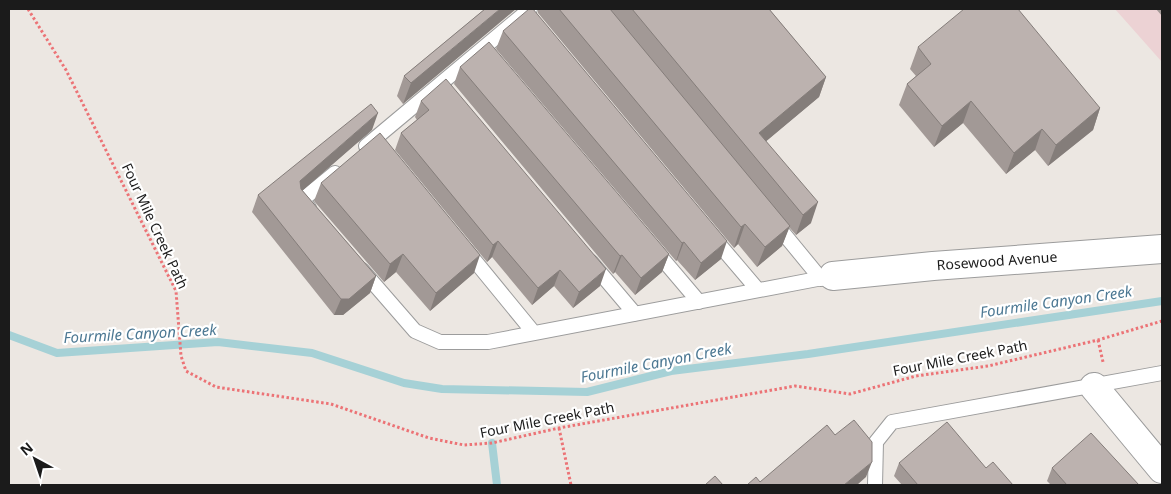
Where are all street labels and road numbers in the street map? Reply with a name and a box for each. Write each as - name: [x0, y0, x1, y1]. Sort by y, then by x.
- street label: Four Mile Creek Path: [118, 160, 193, 292]
- street label: Rosewood Avenue: [936, 247, 1058, 274]
- street label: Four Mile Creek Path: [891, 335, 1029, 380]
- street label: Four Mile Creek Path: [478, 397, 616, 442]

